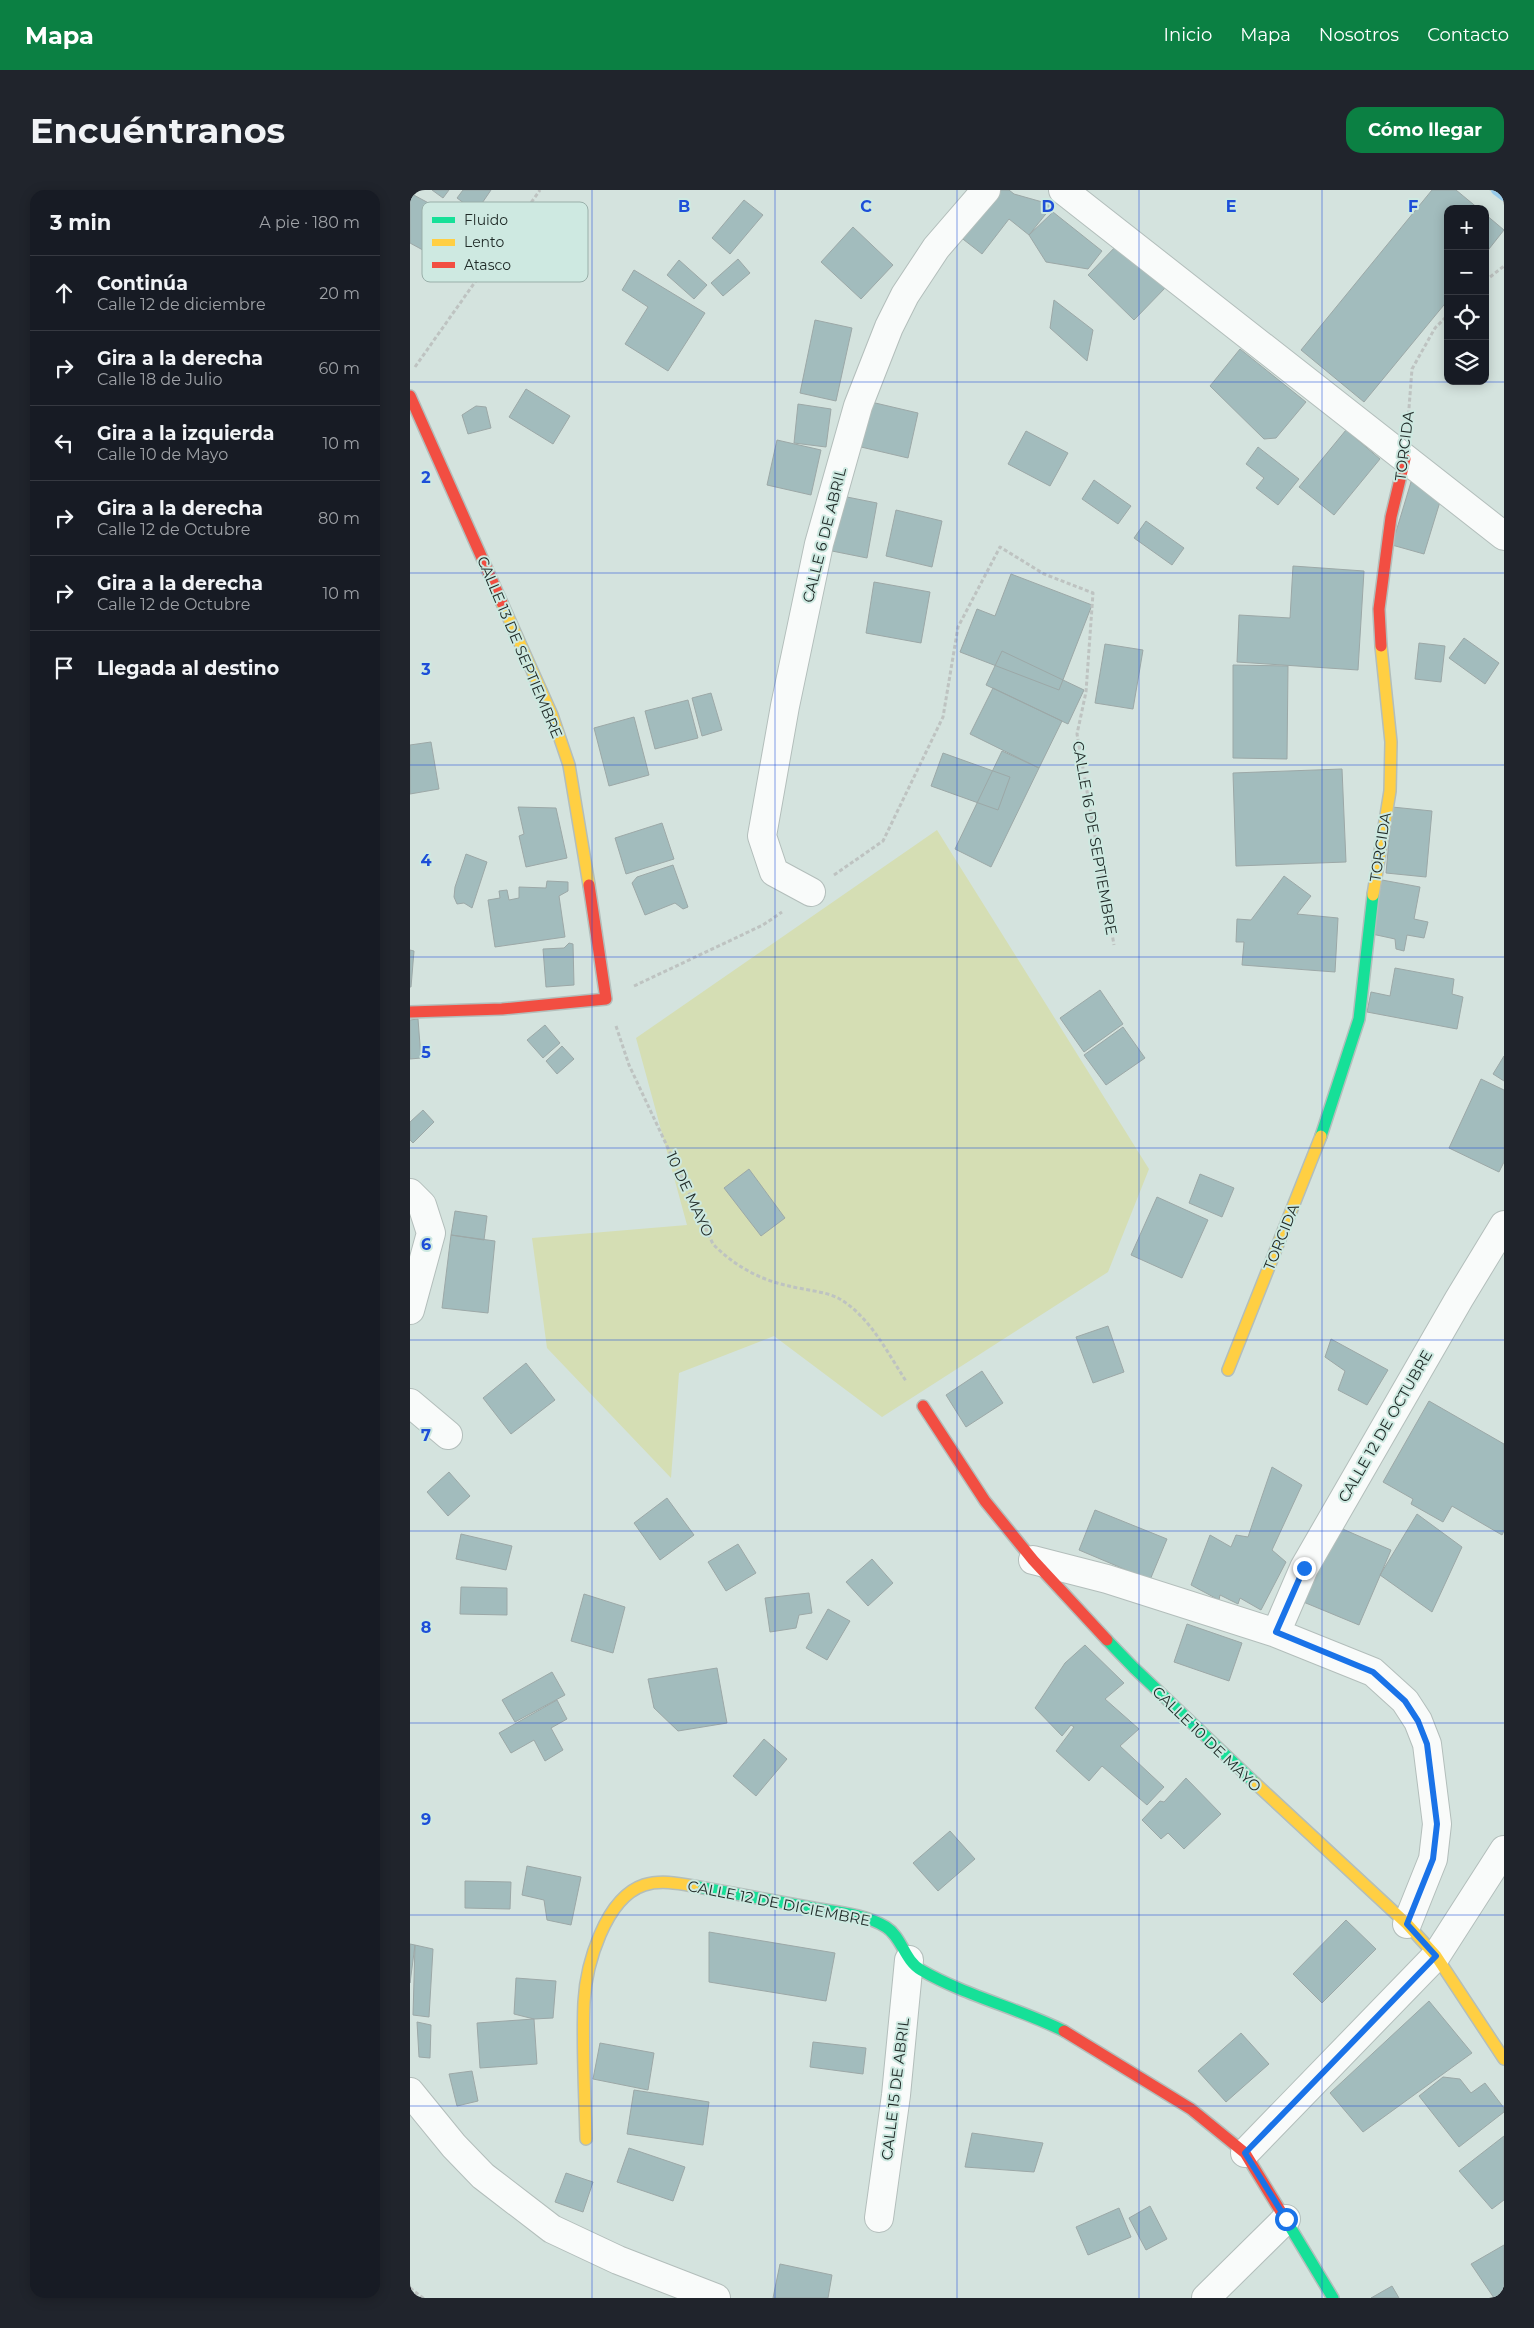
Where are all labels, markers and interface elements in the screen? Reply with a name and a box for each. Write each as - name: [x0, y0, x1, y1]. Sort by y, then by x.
- text: Mapa: [25, 21, 94, 50]
- text: Inicio: [1164, 24, 1212, 46]
- text: Mapa: [1240, 24, 1291, 46]
- text: Nosotros: [1319, 24, 1399, 46]
- text: Contacto: [1427, 24, 1509, 46]
- button: Cómo llegar: [1346, 107, 1504, 153]
- text: Encuéntranos: [30, 109, 285, 152]
- text: B: [678, 197, 690, 216]
- text: C: [860, 197, 872, 216]
- text: D: [1041, 197, 1055, 216]
- text: E: [1226, 197, 1236, 216]
- text: F: [1408, 197, 1418, 216]
- legend: [422, 202, 588, 282]
- map controls: [1444, 205, 1489, 385]
- button: +: [1444, 205, 1489, 250]
- text: 3 min: [50, 210, 111, 235]
- text: Fluido: [464, 211, 508, 229]
- text: A pie · 180 m: [259, 213, 360, 232]
- text: Lento: [464, 233, 504, 251]
- button: −: [1444, 250, 1489, 295]
- text: Atasco: [464, 256, 511, 274]
- text: Continúa: [97, 272, 188, 295]
- icon: ahead: [50, 279, 78, 307]
- text: 20 m: [319, 284, 360, 303]
- text: Calle 12 de diciembre: [97, 295, 266, 314]
- button: locate: [1444, 295, 1489, 340]
- button: layers: [1444, 340, 1489, 385]
- text: Gira a la derecha: [97, 347, 263, 370]
- icon: right: [50, 354, 78, 382]
- text: 60 m: [318, 359, 360, 378]
- text: Calle 18 de Julio: [97, 370, 222, 389]
- street label: TORCIDA: [1390, 410, 1418, 482]
- text: Gira a la izquierda: [97, 422, 275, 445]
- icon: left: [50, 429, 78, 457]
- text: 10 m: [322, 434, 360, 453]
- text: Calle 10 de Mayo: [97, 445, 228, 464]
- street label: CALLE 6 DE ABRIL: [798, 465, 850, 604]
- text: 2: [421, 468, 431, 487]
- text: Gira a la derecha: [97, 497, 263, 520]
- icon: right: [50, 504, 78, 532]
- text: 80 m: [318, 509, 360, 528]
- text: Calle 12 de Octubre: [97, 520, 250, 539]
- street label: CALLE 13 DE SEPTIEMBRE: [473, 553, 567, 741]
- text: Gira a la derecha: [97, 572, 263, 595]
- icon: right: [50, 579, 78, 607]
- text: 10 m: [322, 584, 360, 603]
- text: Calle 12 de Octubre: [97, 595, 250, 614]
- icon: arrive: [50, 654, 78, 682]
- text: Llegada al destino: [97, 657, 279, 680]
- text: 3: [420, 660, 431, 679]
- street label: CALLE 16 DE SEPTIEMBRE: [1069, 739, 1121, 937]
- street label: TORCIDA: [1365, 811, 1395, 883]
- text: 4: [420, 851, 432, 870]
- text: 5: [421, 1043, 431, 1062]
- street label: 10 DE MAYO: [662, 1148, 718, 1240]
- street label: TORCIDA: [1259, 1201, 1303, 1273]
- text: 6: [421, 1235, 431, 1254]
- street label: CALLE 12 DE OCTUBRE: [1334, 1347, 1436, 1505]
- text: 7: [421, 1426, 431, 1445]
- route end: [1293, 1557, 1316, 1580]
- text: 8: [421, 1618, 431, 1637]
- street label: CALLE 10 DE MAYO: [1148, 1682, 1266, 1796]
- text: 9: [421, 1810, 431, 1829]
- street label: CALLE 12 DE DICIEMBRE: [686, 1876, 872, 1930]
- street label: CALLE 15 DE ABRIL: [877, 2017, 913, 2161]
- route start: [1275, 2208, 1298, 2231]

